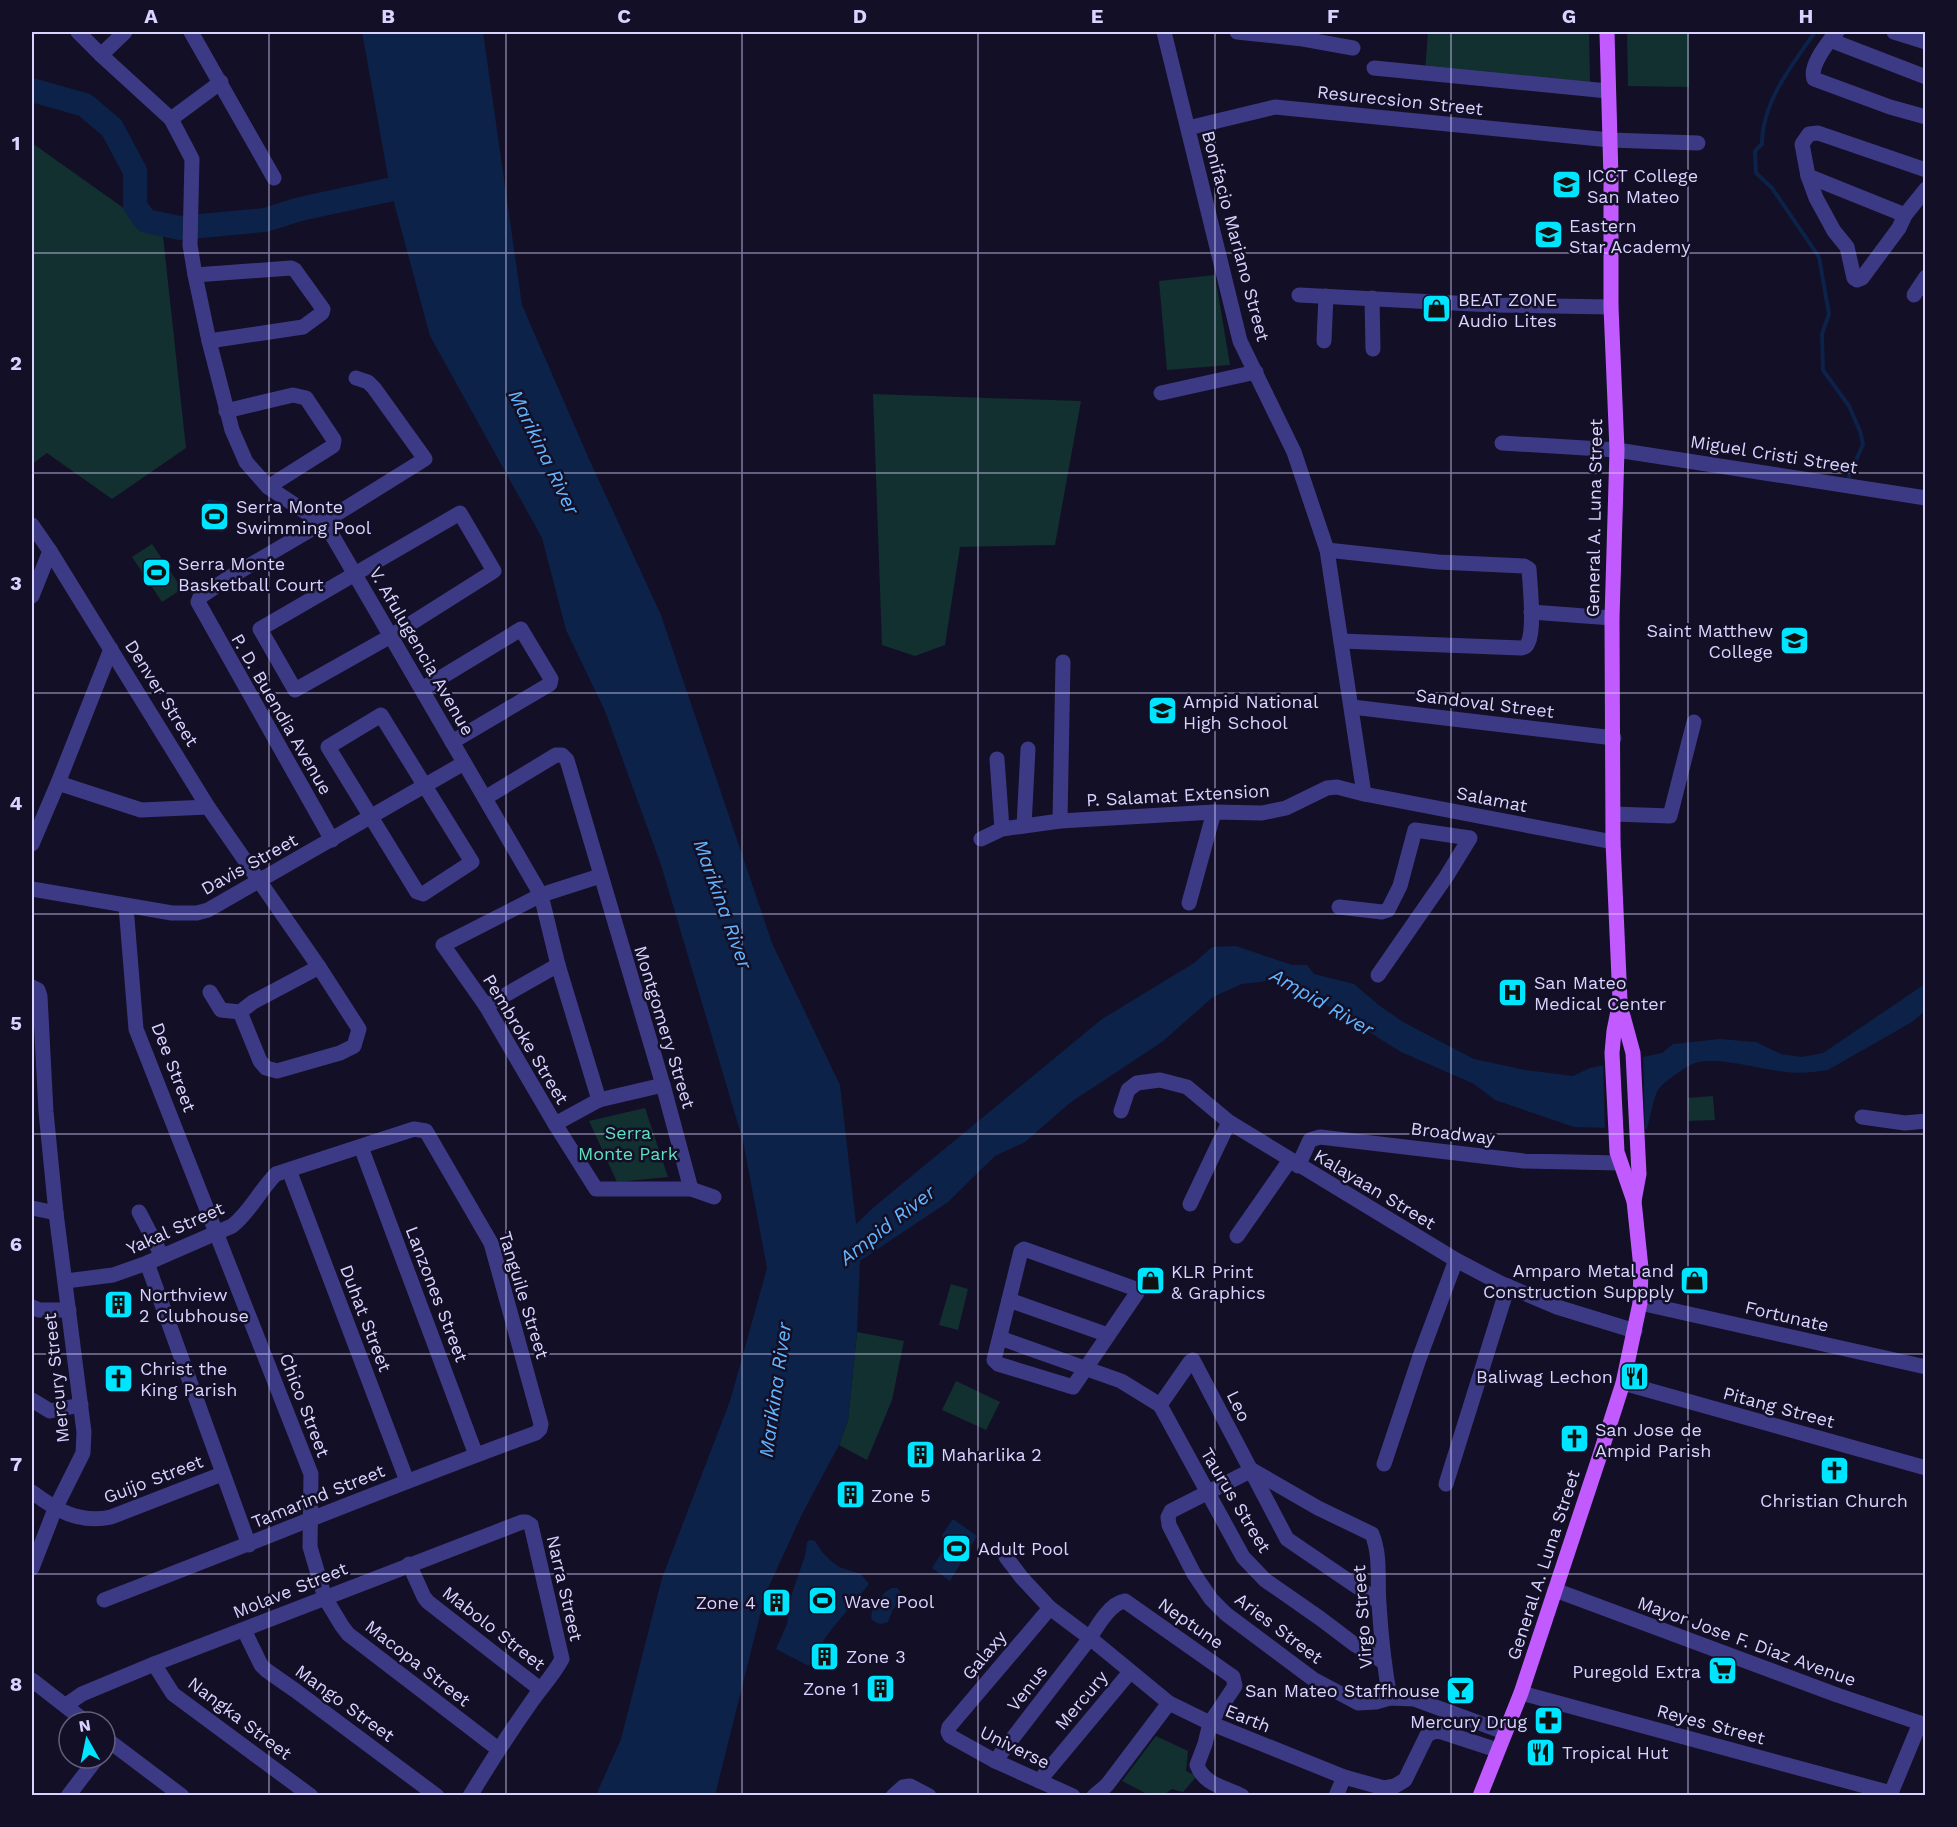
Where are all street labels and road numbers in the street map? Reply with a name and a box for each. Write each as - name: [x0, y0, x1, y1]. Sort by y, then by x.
- street label: Resurecsion Street: [1316, 81, 1484, 119]
- street label: Bonifacio Mariano Street: [1198, 128, 1274, 344]
- street label: General A. Luna Street: [1582, 418, 1606, 617]
- street label: Miguel Cristi Street: [1689, 430, 1859, 478]
- street label: V. Afulugencia Avenue: [365, 563, 479, 739]
- street label: P. D. Buendia Avenue: [227, 630, 337, 798]
- street label: Denver Street: [121, 636, 203, 750]
- street label: Sandoval Street: [1415, 684, 1556, 722]
- street label: P. Salamat Extension: [1086, 780, 1270, 810]
- street label: Salamat: [1455, 782, 1530, 816]
- street label: Davis Street: [197, 829, 301, 899]
- street label: Montgomery Street: [630, 943, 700, 1111]
- street label: Pembroke Street: [479, 970, 573, 1108]
- street label: Dee Street: [147, 1019, 201, 1115]
- street label: Broadway: [1410, 1117, 1497, 1149]
- street label: Kalayaan Street: [1311, 1145, 1440, 1234]
- street label: Yakal Street: [123, 1197, 227, 1259]
- street label: Lanzones Street: [401, 1223, 473, 1365]
- street label: Tanguile Street: [495, 1229, 553, 1362]
- street label: Duhat Street: [336, 1262, 396, 1375]
- street label: Fortunate: [1743, 1296, 1831, 1336]
- street label: Mercury Street: [39, 1312, 73, 1444]
- street label: Chico Street: [276, 1350, 335, 1460]
- street label: Pitang Street: [1721, 1382, 1837, 1432]
- street label: Leo: [1223, 1387, 1255, 1425]
- street label: Taurus Street: [1196, 1444, 1276, 1557]
- street label: Guijo Street: [100, 1450, 206, 1508]
- street label: Tamarind Street: [248, 1460, 388, 1532]
- street label: General A. Luna Street: [1502, 1467, 1584, 1663]
- street label: Narra Street: [543, 1533, 587, 1643]
- street label: Molave Street: [230, 1557, 351, 1622]
- street label: Virgo Street: [1348, 1564, 1376, 1670]
- street label: Mabolo Street: [439, 1582, 550, 1675]
- street label: Aries Street: [1231, 1588, 1327, 1668]
- street label: Mayor Jose F. Diaz Avenue: [1635, 1592, 1859, 1690]
- street label: Neptune: [1154, 1593, 1228, 1653]
- street label: Macopa Street: [361, 1615, 475, 1711]
- street label: Galaxy: [957, 1626, 1011, 1684]
- street label: Mango Street: [291, 1660, 399, 1746]
- street label: Venus: [1002, 1661, 1052, 1715]
- street label: Mercury: [1050, 1666, 1112, 1734]
- street label: Nangka Street: [184, 1672, 296, 1764]
- street label: Earth: [1222, 1699, 1274, 1737]
- street label: Reyes Street: [1655, 1699, 1768, 1749]
- street label: Universe: [977, 1721, 1053, 1773]

